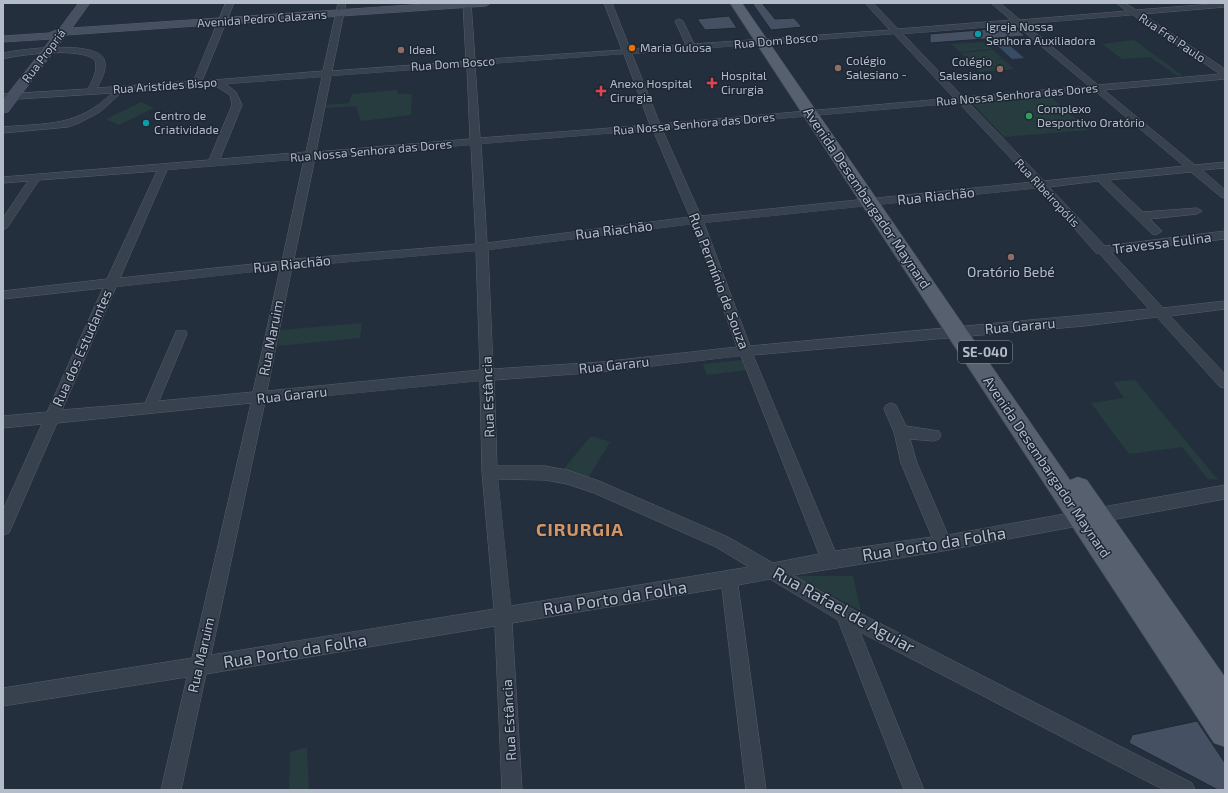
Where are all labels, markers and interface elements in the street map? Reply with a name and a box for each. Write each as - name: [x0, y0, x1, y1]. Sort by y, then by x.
- street label: Avenida Pedro Calazans: [197, 6, 327, 30]
- street label: Rua Frei Paulo: [1137, 10, 1209, 65]
- place label: Igreja Nossa Senhora Auxiliadora: [986, 19, 1096, 47]
- street label: Rua Propriá: [19, 26, 68, 85]
- street label: Rua Dom Bosco: [733, 29, 819, 51]
- marker: Igreja Nossa Senhora Auxiliadora: [973, 29, 983, 39]
- place label: Maria Gulosa: [640, 40, 712, 54]
- place label: Ideal: [409, 42, 436, 56]
- marker: Maria Gulosa: [627, 43, 637, 53]
- marker: Ideal: [396, 45, 406, 55]
- street label: Rua Dom Bosco: [410, 53, 496, 73]
- place label: Colégio Salesiano -: [846, 53, 907, 81]
- place label: Colégio Salesiano: [939, 54, 992, 82]
- marker: Colégio Salesiano -: [833, 63, 843, 73]
- marker: Colégio Salesiano: [995, 64, 1005, 74]
- place label: Hospital Cirurgia: [721, 68, 767, 96]
- street label: Rua Aristídes Bispo: [112, 74, 218, 96]
- place label: Anexo Hospital Cirurgia: [610, 76, 693, 104]
- marker: Hospital Cirurgia: [706, 77, 718, 89]
- street label: Rua Nossa Senhora das Dores: [935, 80, 1098, 108]
- marker: Anexo Hospital Cirurgia: [595, 85, 607, 97]
- place label: Complexo Desportivo Oratório: [1037, 101, 1145, 129]
- street label: Avenida Desembargador Maynard: [800, 104, 935, 292]
- place label: Centro de Criatividade: [154, 108, 219, 136]
- street label: Rua Nossa Senhora das Dores: [612, 109, 775, 137]
- marker: Complexo Desportivo Oratório: [1024, 111, 1034, 121]
- marker: Centro de Criatividade: [141, 118, 151, 128]
- street label: Rua Nossa Senhora das Dores: [289, 136, 452, 164]
- street label: Rua Ribeiropólis: [1013, 155, 1083, 229]
- street label: Rua Riachão: [896, 183, 976, 208]
- street label: Rua Permínio de Souza: [686, 210, 753, 351]
- street label: Rua Riachão: [574, 216, 654, 243]
- street label: Travessa Eulina: [1112, 228, 1212, 257]
- street label: Rua Riachão: [252, 251, 332, 276]
- marker: Oratório Bebé: [1006, 252, 1016, 262]
- place label: Oratório Bebé: [967, 263, 1055, 280]
- street label: Rua dos Estudantes: [48, 287, 115, 409]
- street label: Rua Maruim: [255, 299, 286, 377]
- street label: Rua Gararu: [984, 314, 1056, 337]
- road number: SE-040: [958, 341, 1012, 363]
- street label: Rua Gararu: [578, 352, 650, 377]
- street label: Rua Estância: [478, 356, 497, 438]
- street label: Avenida Desembargador Maynard: [980, 373, 1115, 561]
- street label: Rua Gararu: [256, 382, 328, 407]
- district label: CIRURGIA: [536, 518, 624, 540]
- street label: Rua Porto da Folha: [861, 522, 1007, 564]
- street label: Rua Rafael de Aguiar: [770, 562, 919, 657]
- street label: Rua Porto da Folha: [542, 576, 688, 618]
- street label: Rua Maruim: [184, 616, 217, 694]
- street label: Rua Porto da Folha: [222, 629, 368, 671]
- street label: Rua Estância: [498, 679, 519, 761]

